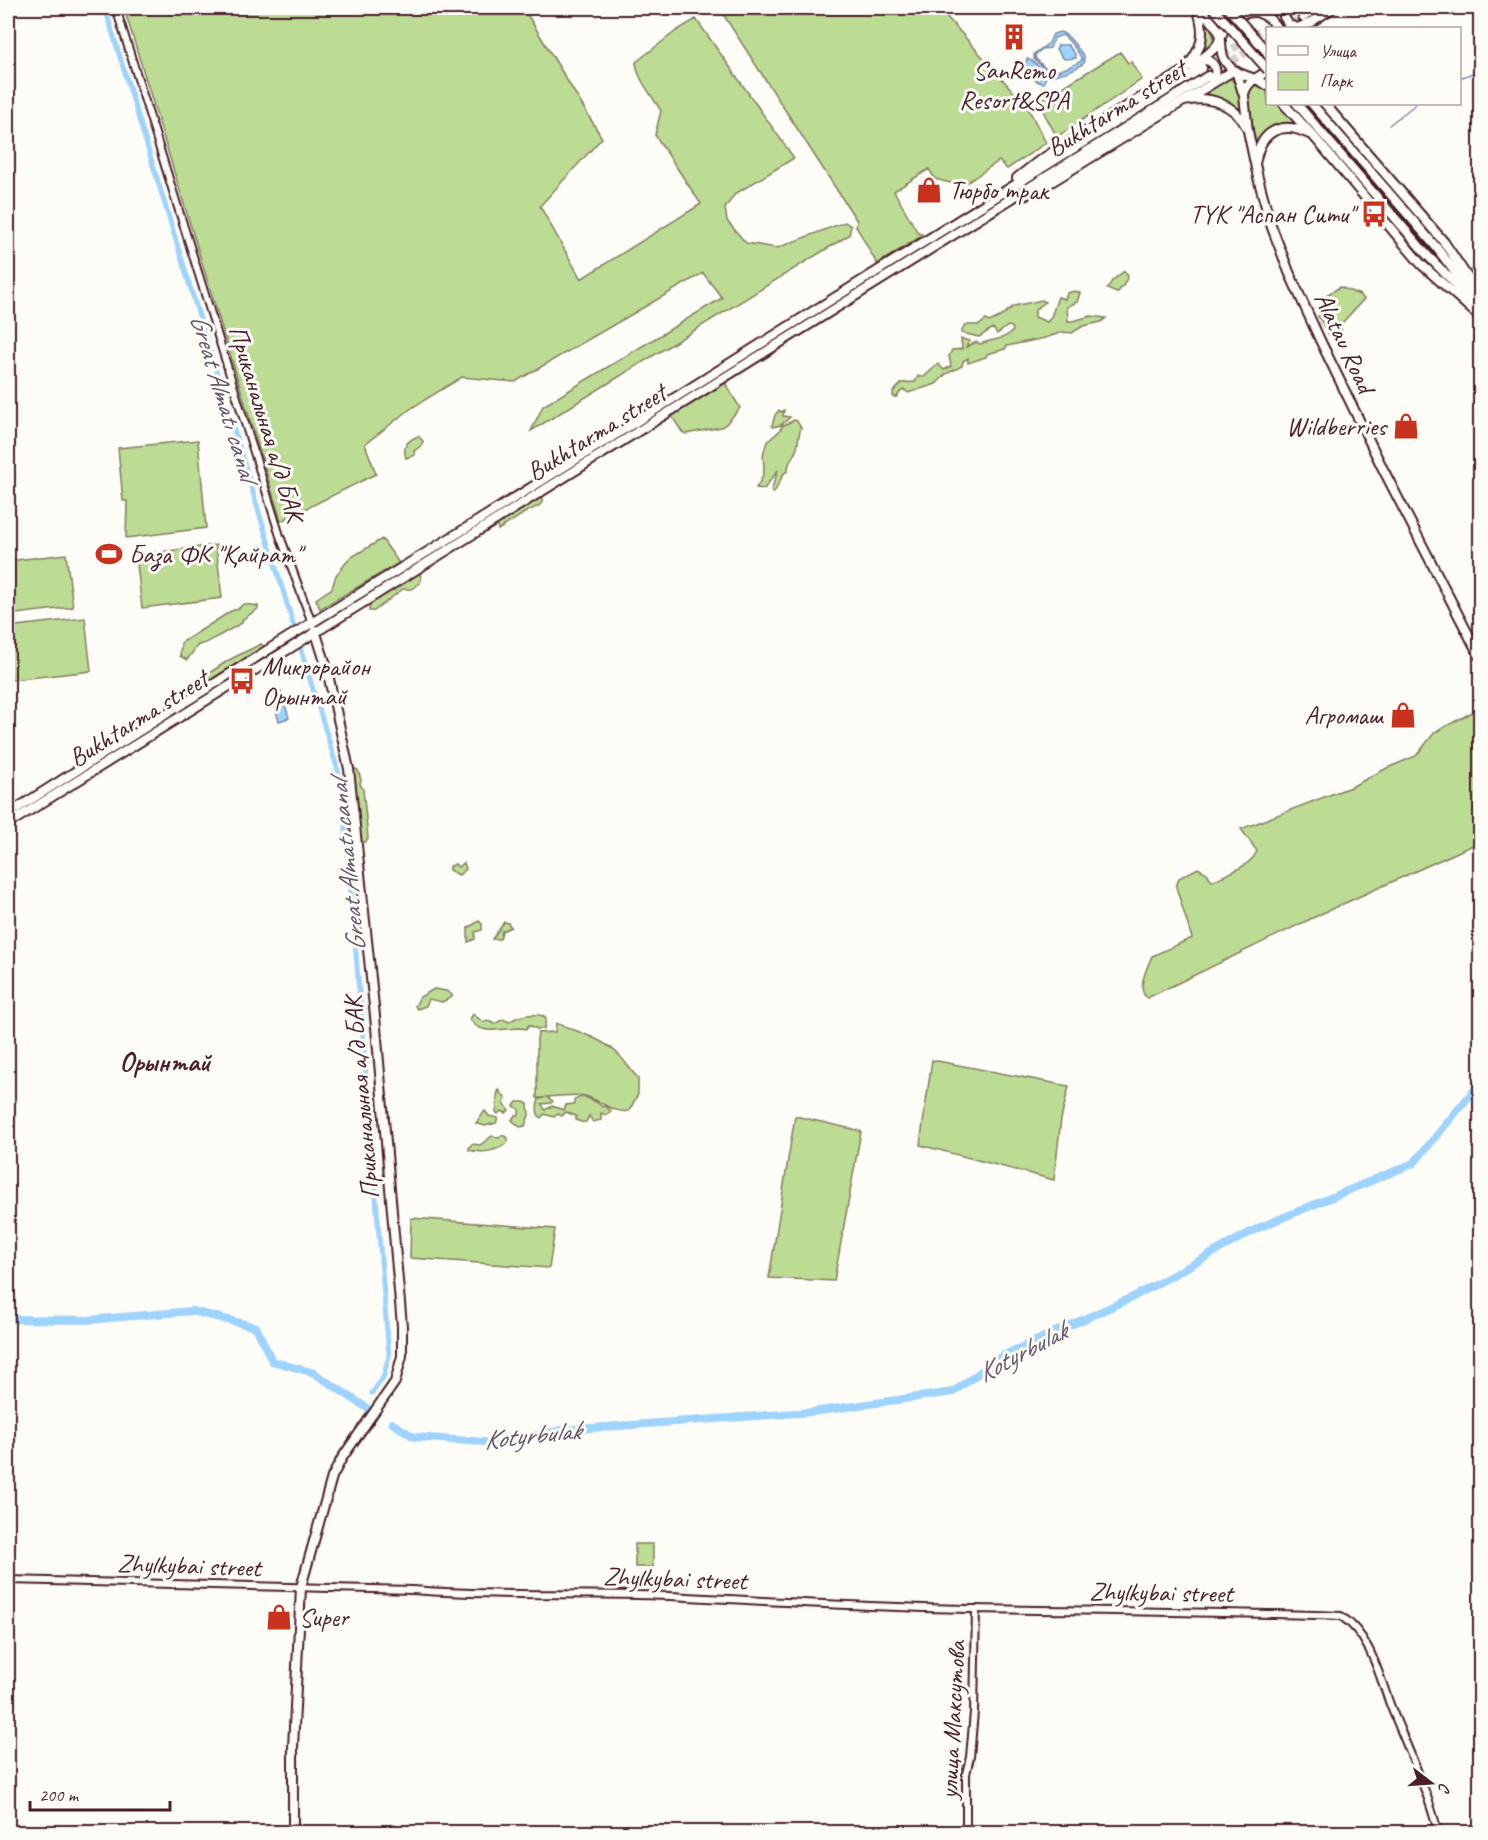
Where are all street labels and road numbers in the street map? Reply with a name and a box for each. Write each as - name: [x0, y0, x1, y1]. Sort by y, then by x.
- street label: Bukhtarma street: [1040, 51, 1195, 164]
- street label: Alatau Road: [1307, 287, 1384, 401]
- street label: Приканальная а/д БАК: [221, 321, 313, 529]
- street label: Bukhtarma street: [520, 375, 675, 488]
- street label: Bukhtarma street: [62, 661, 217, 774]
- street label: Приканальная а/д БАК: [336, 991, 387, 1200]
- street label: Zhylkybai street: [117, 1547, 264, 1585]
- street label: Zhylkybai street: [603, 1560, 750, 1598]
- street label: Zhylkybai street: [1089, 1575, 1235, 1610]
- street label: улица Максутова: [932, 1638, 973, 1802]

